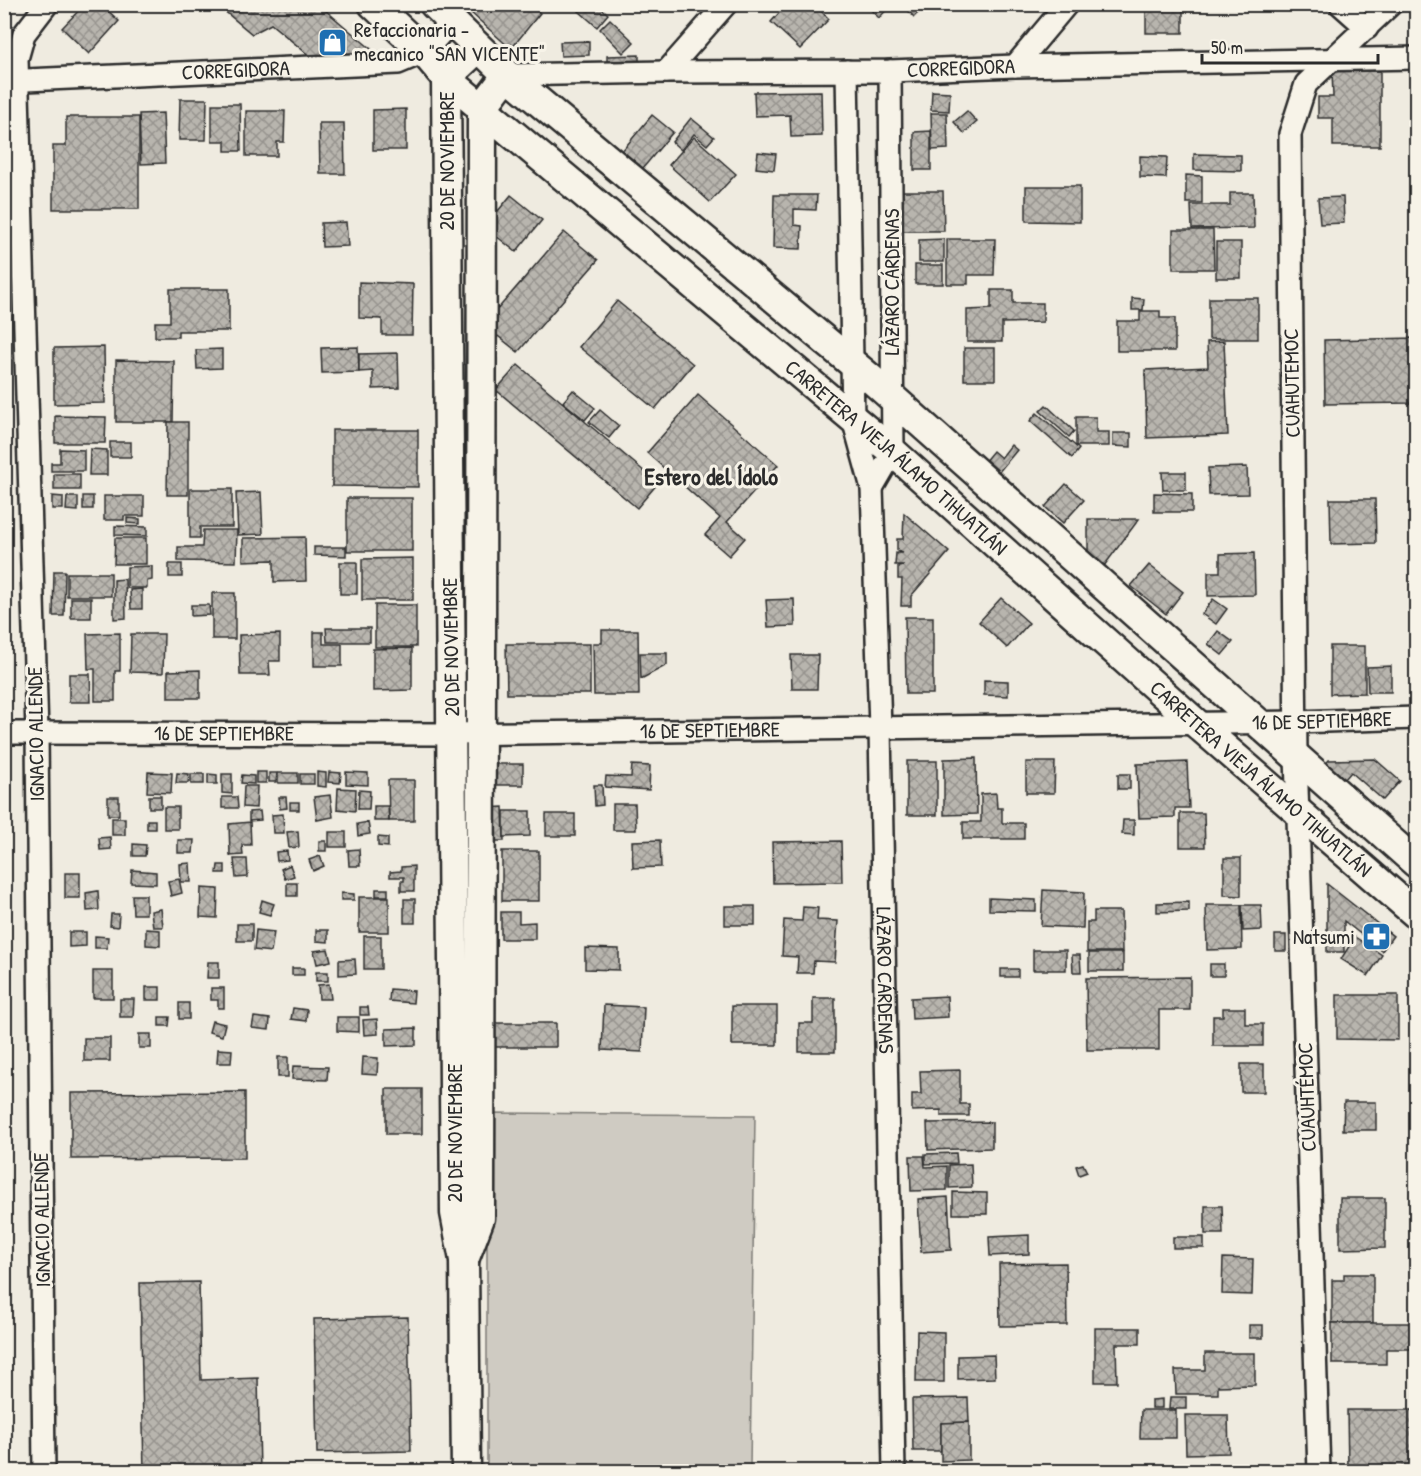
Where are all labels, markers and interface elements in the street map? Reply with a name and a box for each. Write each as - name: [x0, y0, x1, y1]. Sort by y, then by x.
- place label: Refaccionaria - mecanico "SAN VICENTE": [354, 15, 545, 68]
- shop icon: Refaccionaria - mecanico "SAN VICENTE": [317, 26, 349, 58]
- scale bar: [1202, 27, 1378, 65]
- text: 50 m: [1211, 35, 1243, 60]
- street label: CORREGIDORA: [906, 51, 1015, 84]
- street label: CORREGIDORA: [181, 53, 290, 87]
- street label: 20 DE NOVIEMBRE: [432, 92, 461, 230]
- street label: LÁZARO CÁRDENAS: [877, 208, 906, 355]
- street label: CUAHUTEMOC: [1276, 328, 1307, 438]
- street label: CARRETERA VIEJA ÁLAMO TIHUATLÁN: [779, 353, 1014, 562]
- district label: Estero del Ídolo: [644, 460, 778, 492]
- street label: 20 DE NOVIEMBRE: [435, 577, 466, 717]
- street label: IGNACIO ALLENDE: [20, 666, 51, 802]
- street label: CARRETERA VIEJA ÁLAMO TIHUATLÁN: [1144, 674, 1378, 883]
- street label: 16 DE SEPTIEMBRE: [1252, 704, 1392, 737]
- street label: 16 DE SEPTIEMBRE: [640, 714, 780, 745]
- street label: 16 DE SEPTIEMBRE: [154, 718, 294, 748]
- street label: LÁZARO CÁRDENAS: [869, 907, 901, 1054]
- pharmacy icon: Natsumi: [1360, 921, 1392, 953]
- place label: Natsumi: [1293, 922, 1355, 951]
- street label: CUAUHTÉMOC: [1290, 1042, 1323, 1152]
- street label: 20 DE NOVIEMBRE: [440, 1064, 469, 1202]
- street label: IGNACIO ALLENDE: [26, 1152, 57, 1288]

